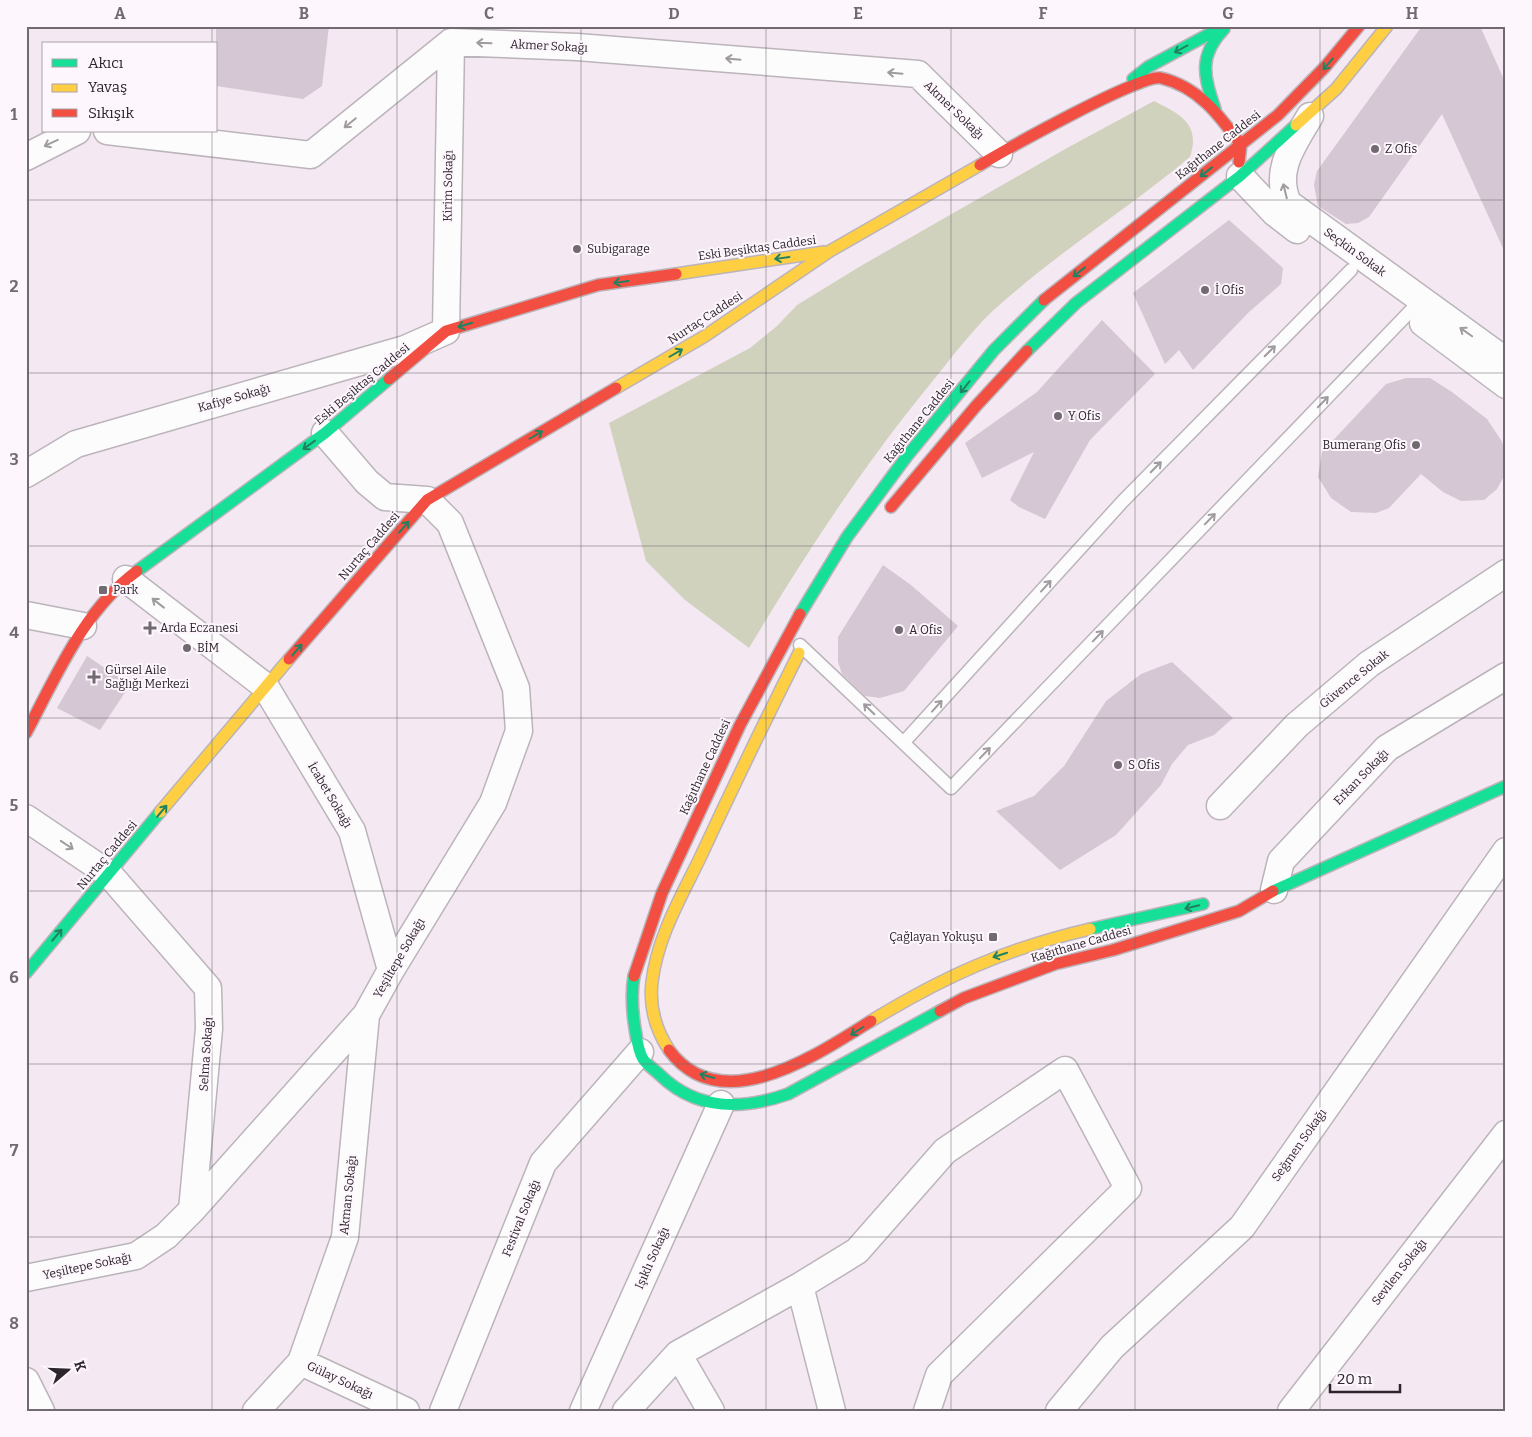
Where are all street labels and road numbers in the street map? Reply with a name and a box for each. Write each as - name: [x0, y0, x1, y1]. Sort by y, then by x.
- street label: Akmer Sokağı: [510, 37, 589, 55]
- street label: Akmer Sokağı: [921, 78, 987, 142]
- street label: Kağıthane Caddesi: [1173, 107, 1263, 182]
- street label: Kirim Sokağı: [440, 150, 456, 222]
- street label: Seçkin Sokak: [1321, 225, 1389, 279]
- street label: Eski Beşiktaş Caddesi: [697, 233, 817, 263]
- street label: Nurtaç Caddesi: [665, 289, 745, 347]
- street label: Eski Beşiktaş Caddesi: [312, 340, 412, 428]
- street label: Kağıthane Caddesi: [881, 376, 957, 466]
- street label: Kafiye Sokağı: [196, 381, 272, 415]
- street label: Nurtaç Caddesi: [336, 509, 403, 583]
- street label: Güvence Sokak: [1317, 647, 1392, 711]
- street label: Kağıthane Caddesi: [677, 717, 733, 817]
- street label: Erkan Sokağı: [1331, 746, 1392, 808]
- street label: İcabet Sokağı: [305, 759, 356, 831]
- street label: Nurtaç Caddesi: [74, 817, 140, 892]
- street label: Yeşiltepe Sokağı: [370, 915, 428, 1001]
- street label: Kağıthane Caddesi: [1029, 923, 1133, 965]
- street label: Selma Sokağı: [196, 1016, 216, 1092]
- street label: Seğmen Sokağı: [1269, 1106, 1329, 1184]
- street label: Akman Sokağı: [337, 1154, 359, 1236]
- street label: Festival Sokağı: [499, 1177, 543, 1259]
- street label: Işıklı Sokağı: [632, 1224, 672, 1291]
- street label: Sevilen Sokağı: [1369, 1236, 1429, 1308]
- street label: Yeşiltepe Sokağı: [41, 1250, 133, 1282]
- street label: Gülay Sokağı: [305, 1359, 376, 1402]

